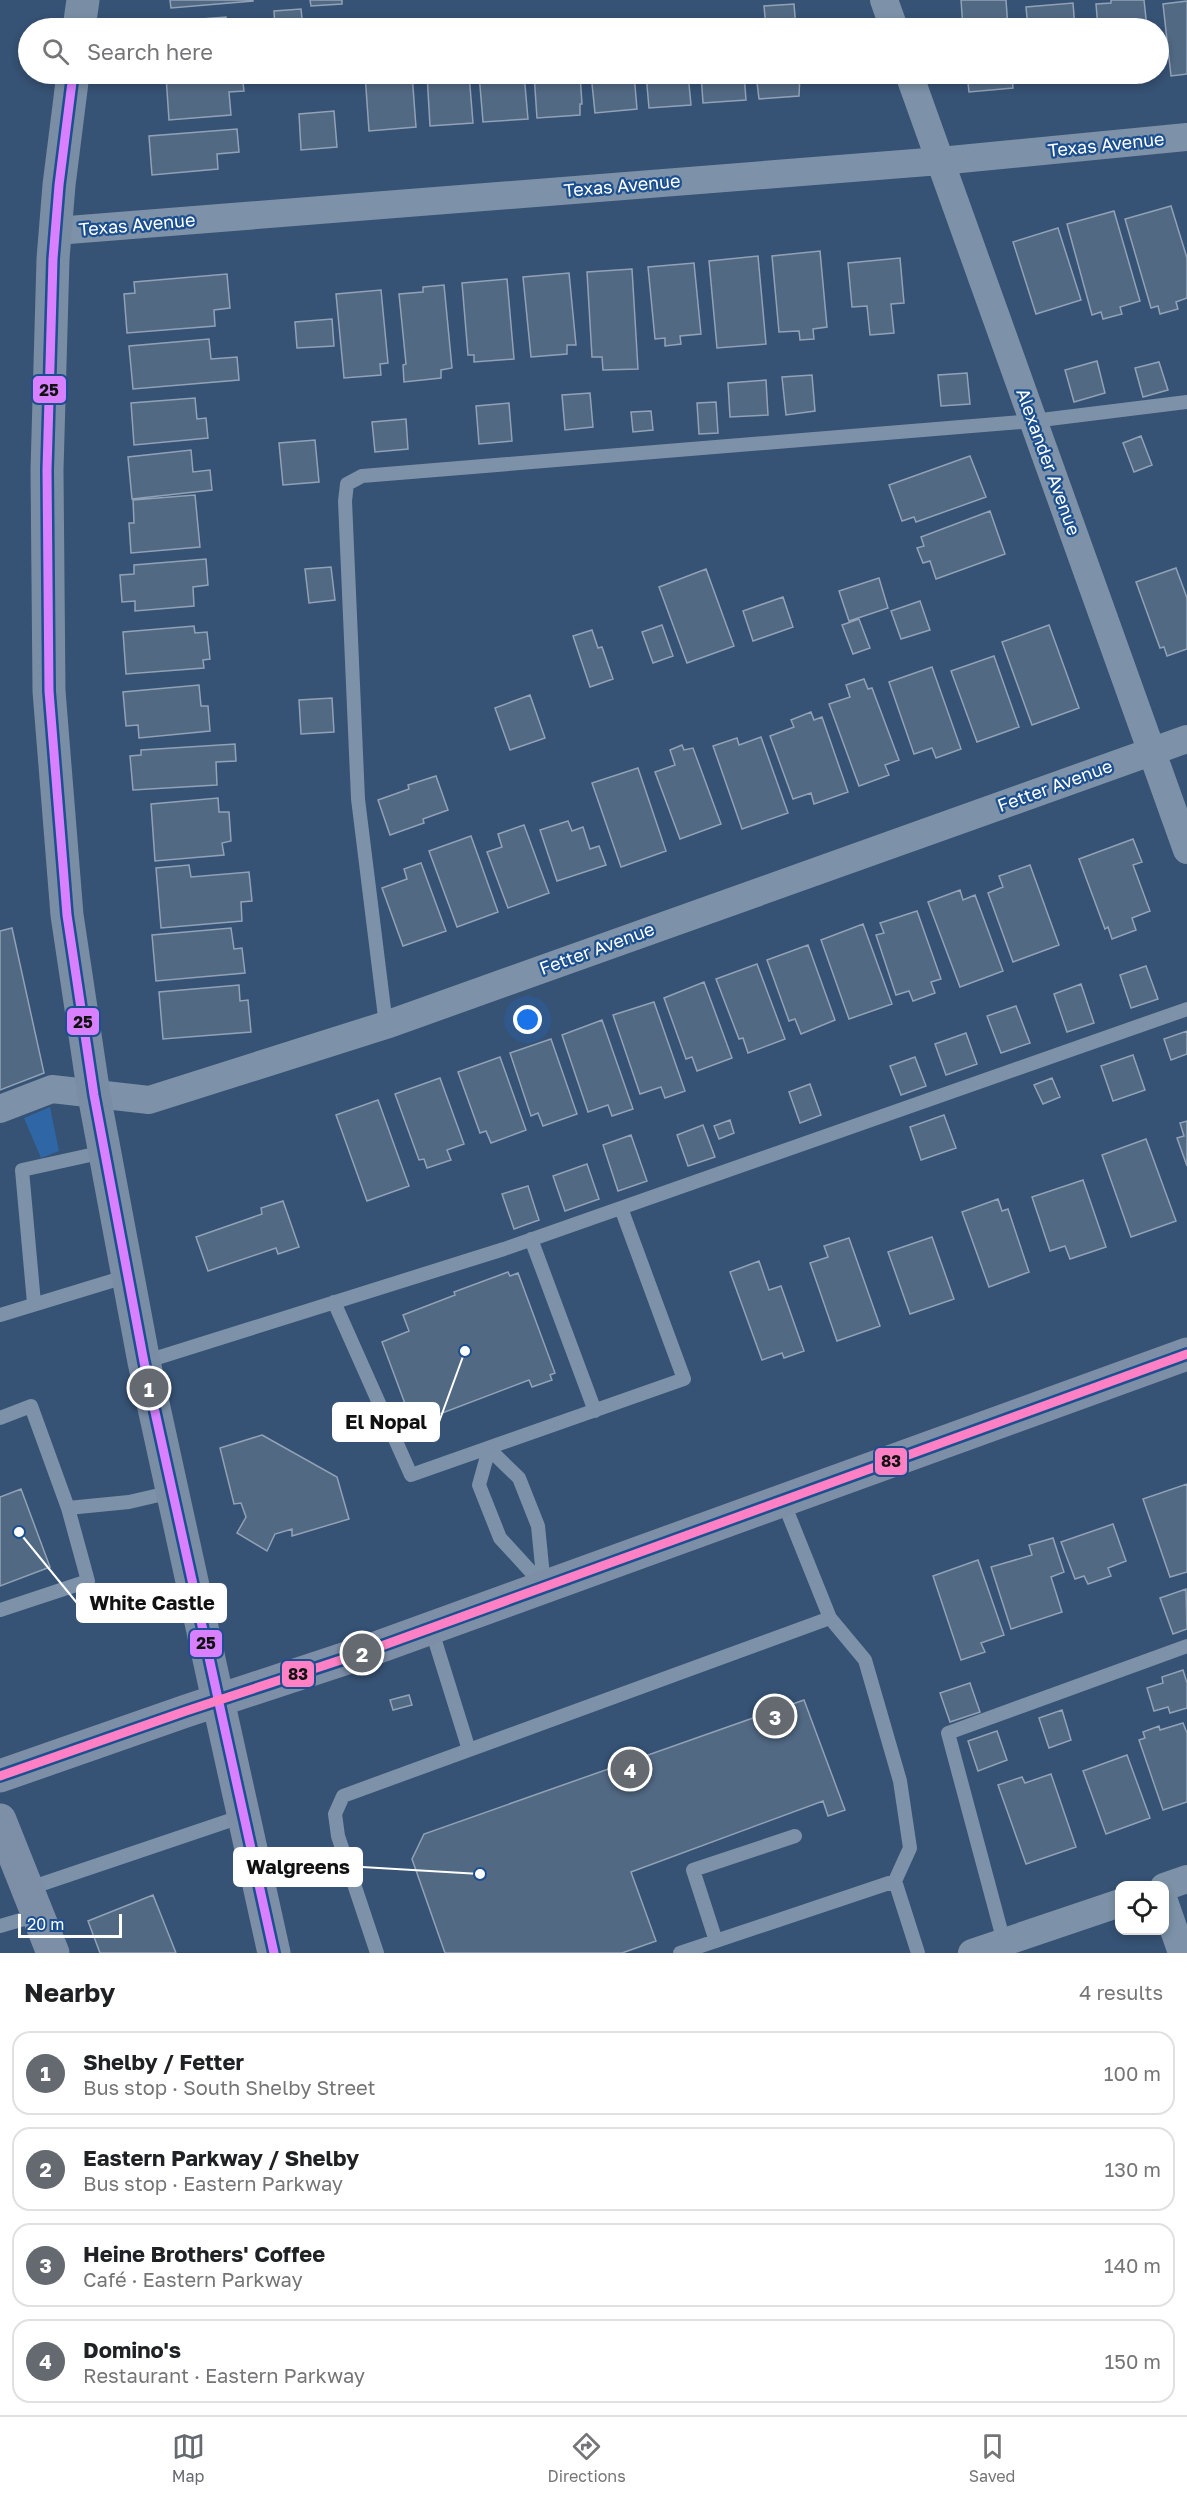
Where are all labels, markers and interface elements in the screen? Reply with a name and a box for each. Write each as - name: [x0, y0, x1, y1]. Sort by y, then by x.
- search box: [18, 18, 1169, 84]
- icon: search: [39, 35, 72, 68]
- text: Search here: [87, 38, 213, 65]
- street label: Texas Avenue: [1047, 127, 1165, 161]
- street label: Texas Avenue: [563, 169, 681, 201]
- street label: Texas Avenue: [78, 208, 196, 240]
- line badge: 25: [32, 375, 67, 404]
- text: 25: [39, 380, 59, 400]
- street label: Alexander Avenue: [1012, 385, 1086, 538]
- street label: Fetter Avenue: [994, 754, 1115, 816]
- street label: Fetter Avenue: [536, 917, 657, 979]
- your location: [513, 1005, 542, 1034]
- line badge: 25: [66, 1007, 100, 1036]
- text: 25: [73, 1012, 93, 1032]
- pin: 1: [130, 1366, 168, 1410]
- callout: El Nopal: [333, 1403, 439, 1441]
- text: El Nopal: [345, 1409, 427, 1433]
- line badge: 83: [874, 1447, 908, 1476]
- text: 83: [881, 1451, 901, 1471]
- callout: White Castle: [77, 1584, 226, 1622]
- text: White Castle: [89, 1590, 215, 1614]
- line badge: 25: [189, 1629, 223, 1658]
- pin: 2: [342, 1630, 382, 1676]
- text: 25: [196, 1633, 216, 1653]
- line badge: 83: [281, 1660, 315, 1688]
- text: 83: [288, 1664, 308, 1684]
- pin: 3: [756, 1694, 794, 1738]
- pin: 4: [610, 1746, 650, 1792]
- callout: Walgreens: [234, 1848, 362, 1886]
- text: Walgreens: [246, 1854, 350, 1878]
- map controls: [1115, 1881, 1169, 1935]
- button: locate: [1115, 1881, 1169, 1935]
- scale bar: [18, 1911, 122, 1938]
- text: 20 m: [27, 1914, 64, 1934]
- text: Nearby: [24, 1977, 115, 2008]
- text: 4 results: [1079, 1980, 1163, 2004]
- text: Shelby / Fetter: [83, 2048, 244, 2075]
- text: 1: [40, 2061, 51, 2085]
- text: 100 m: [1104, 2061, 1161, 2085]
- text: Bus stop · South Shelby Street: [83, 2075, 376, 2099]
- text: Eastern Parkway / Shelby: [83, 2144, 359, 2171]
- text: 2: [39, 2157, 52, 2181]
- text: 130 m: [1105, 2157, 1161, 2181]
- text: Bus stop · Eastern Parkway: [83, 2171, 343, 2195]
- text: Heine Brothers' Coffee: [83, 2240, 325, 2267]
- text: 3: [39, 2253, 52, 2277]
- text: 140 m: [1104, 2253, 1161, 2277]
- text: Café · Eastern Parkway: [83, 2267, 303, 2291]
- text: Domino's: [83, 2336, 181, 2363]
- text: 4: [39, 2349, 52, 2373]
- text: 150 m: [1105, 2349, 1161, 2373]
- text: Restaurant · Eastern Parkway: [83, 2363, 365, 2387]
- tab: Map: [172, 2430, 205, 2486]
- tab: Directions: [548, 2430, 626, 2486]
- tab: Saved: [969, 2430, 1015, 2486]

